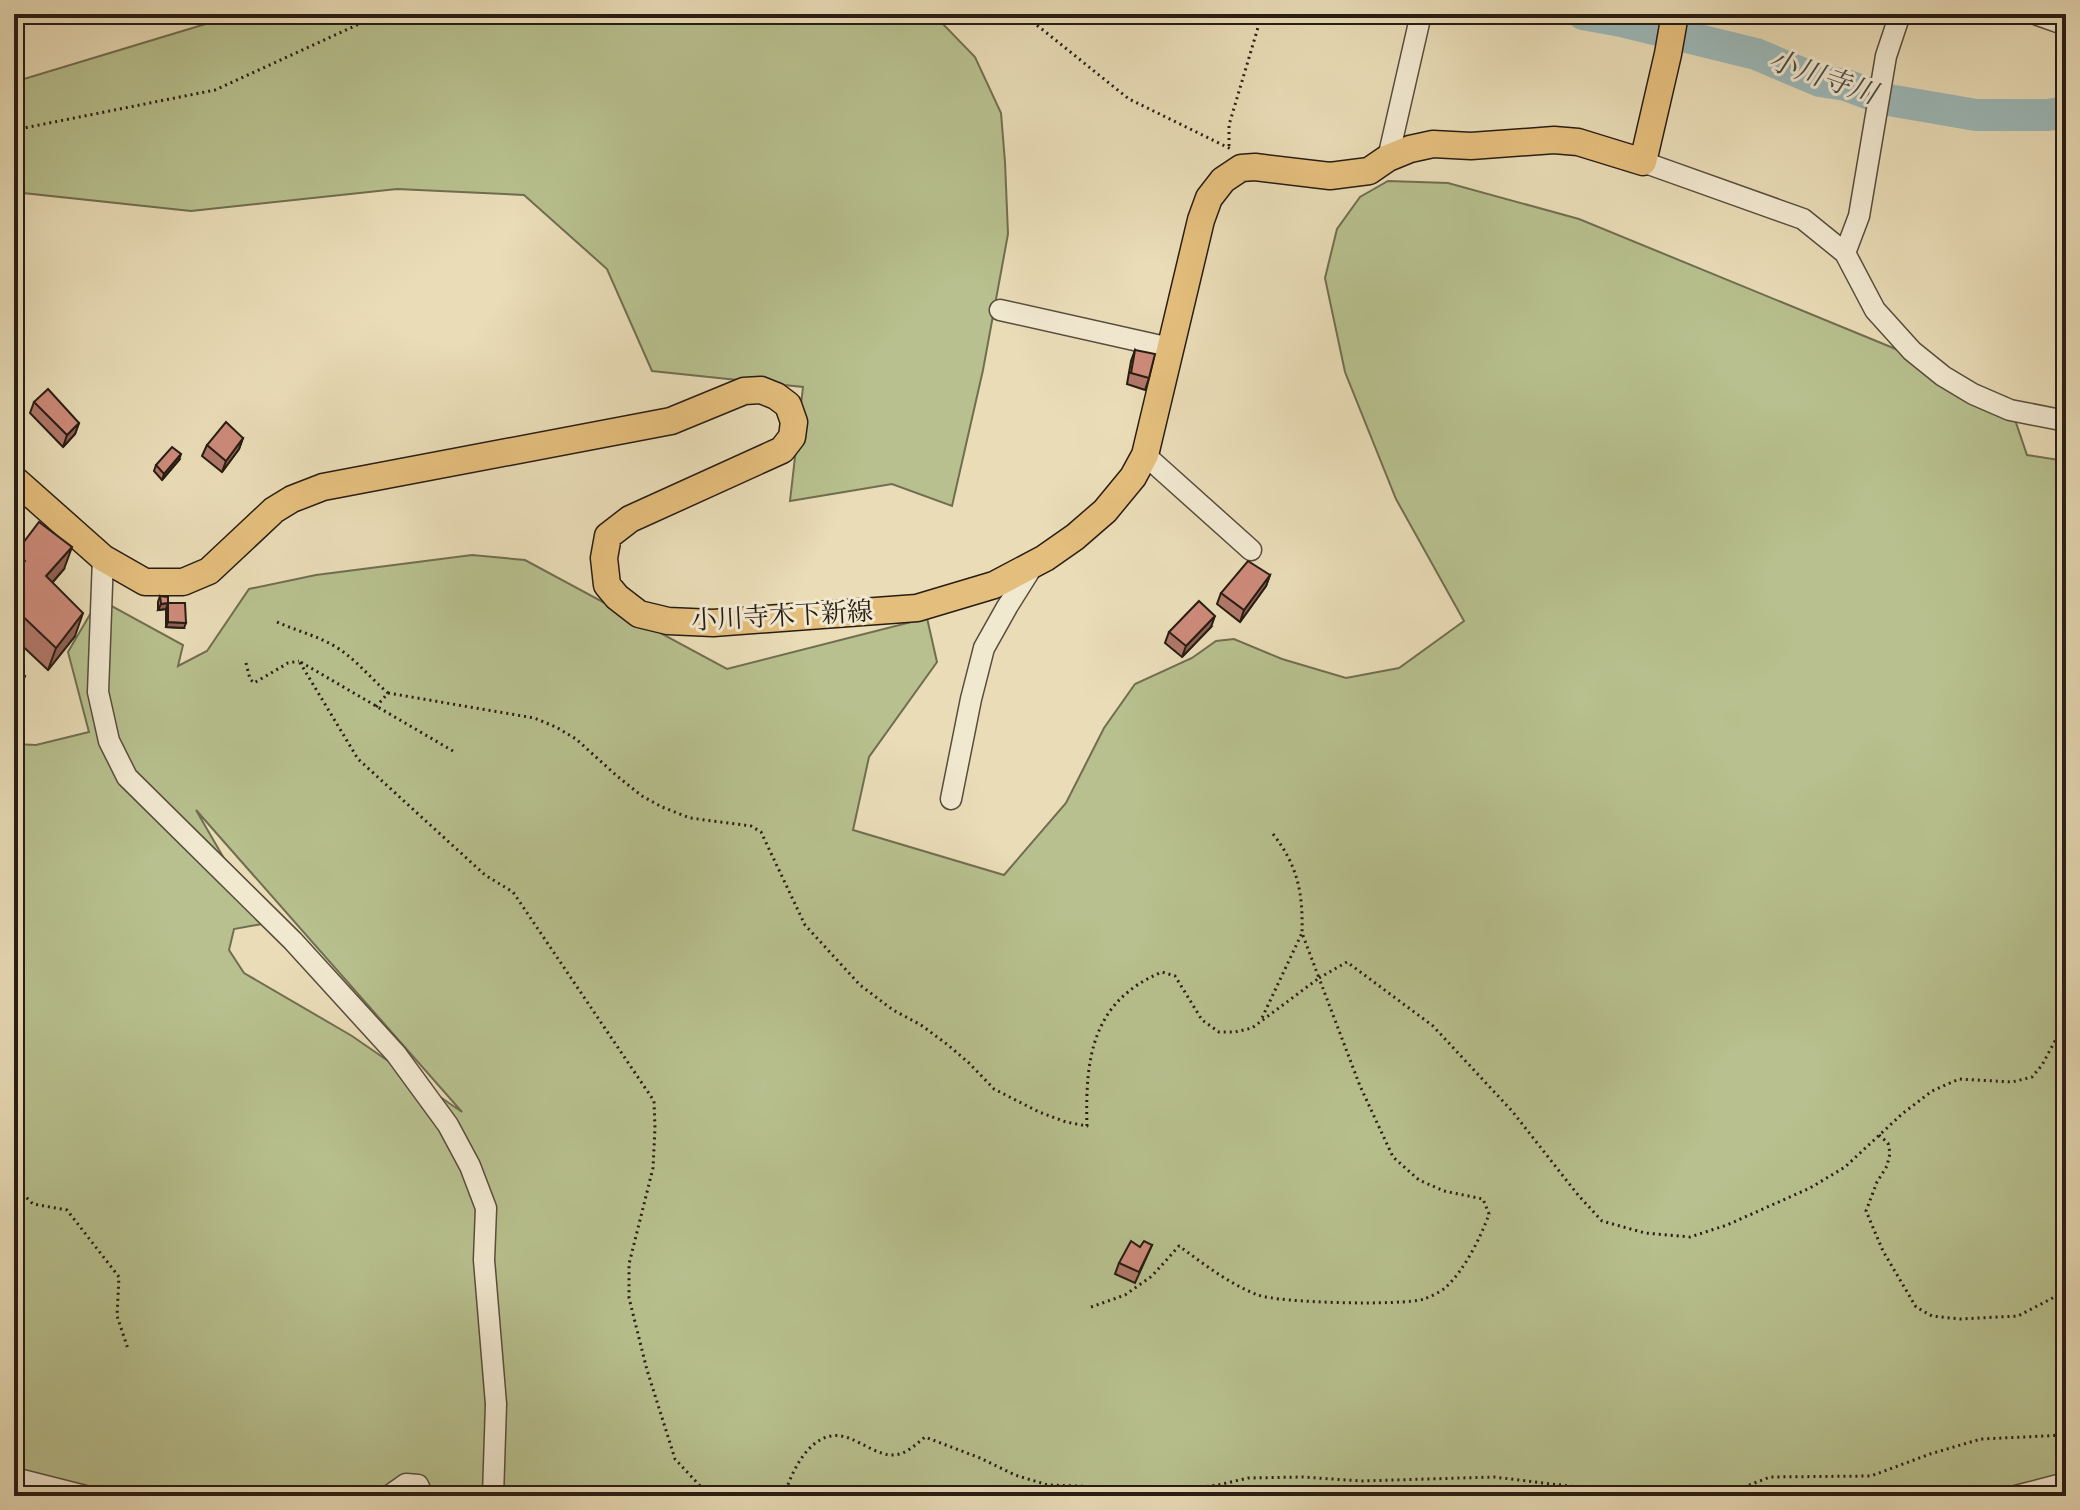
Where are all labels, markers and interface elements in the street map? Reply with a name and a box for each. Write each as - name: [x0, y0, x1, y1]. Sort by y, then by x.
- water label: 小川寺川: [1764, 41, 1885, 114]
- street label: 小川寺木下新線: [690, 594, 874, 638]

